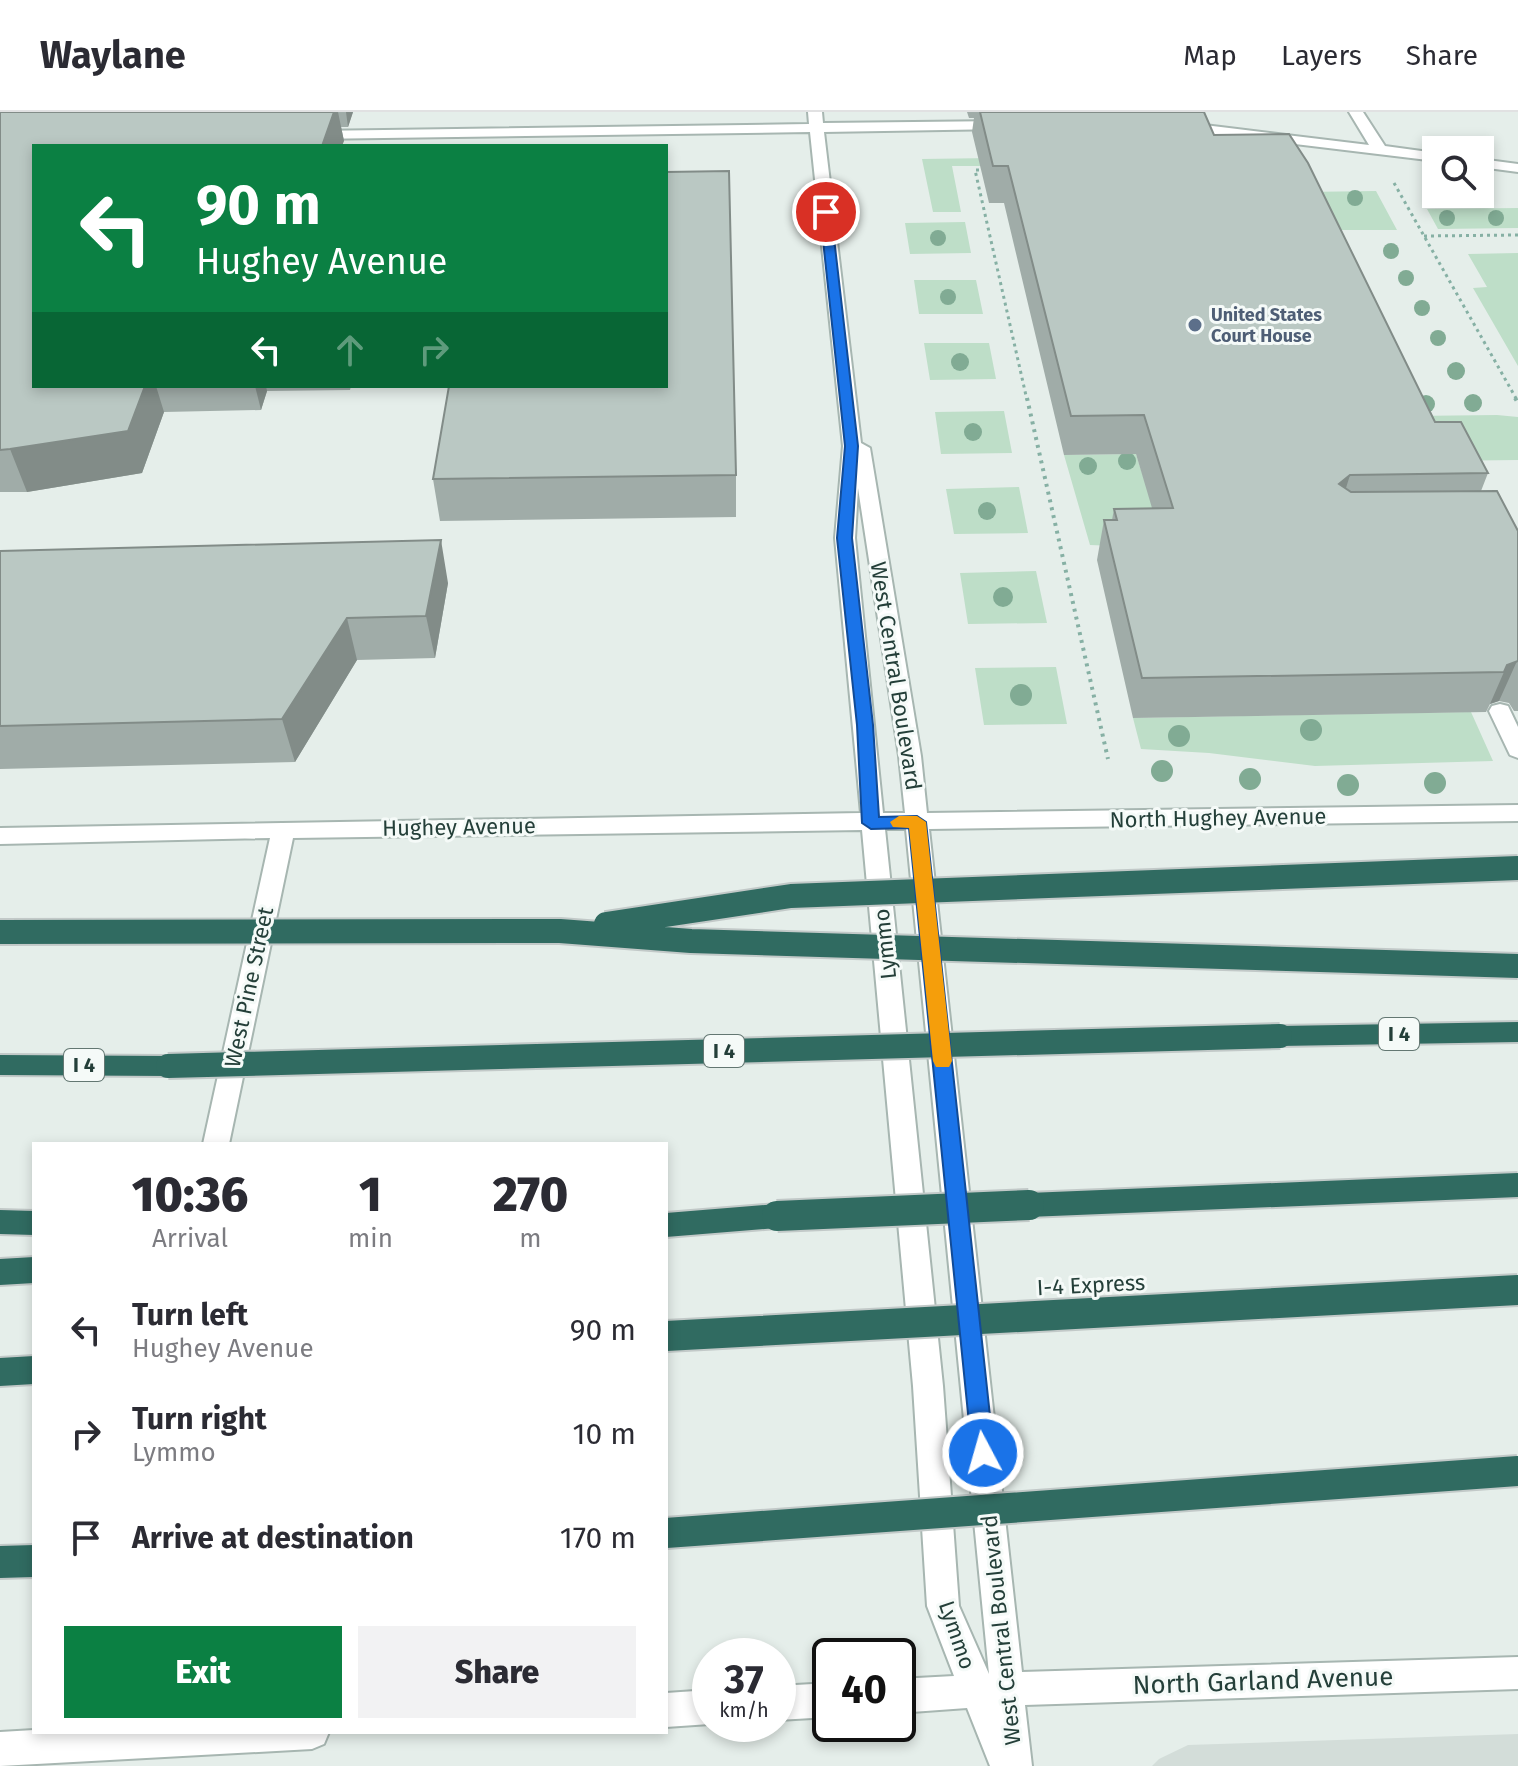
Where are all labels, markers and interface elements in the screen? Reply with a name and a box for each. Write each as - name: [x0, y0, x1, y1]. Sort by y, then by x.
- text: Waylane: [40, 32, 186, 78]
- text: Map: [1183, 39, 1237, 72]
- text: Layers: [1281, 39, 1362, 72]
- text: Share: [1406, 39, 1478, 72]
- map controls: [1422, 136, 1494, 208]
- button: search: [1422, 136, 1494, 208]
- text: 90 m: [196, 172, 321, 239]
- icon: left: [64, 176, 168, 280]
- pin: [792, 178, 860, 246]
- icon: arrive: [804, 190, 848, 234]
- text: Hughey Avenue: [196, 240, 447, 284]
- place label: United States Court House: [1211, 304, 1322, 347]
- marker: United States Court House: [1186, 316, 1204, 334]
- icon: left: [244, 328, 288, 372]
- icon: ahead: [328, 328, 372, 372]
- icon: right: [412, 328, 456, 372]
- street label: West Central Boulevard: [865, 560, 927, 792]
- street label: North Hughey Avenue: [1109, 803, 1327, 833]
- street label: Hughey Avenue: [382, 812, 536, 842]
- street label: West Pine Street: [219, 904, 279, 1070]
- street label: Lymmo: [868, 907, 902, 981]
- road number: I 4: [1379, 1018, 1419, 1050]
- road number: I 4: [704, 1035, 744, 1067]
- road number: I 4: [64, 1049, 104, 1081]
- text: 10:36: [132, 1166, 248, 1224]
- text: 1: [359, 1166, 382, 1224]
- text: 270: [493, 1166, 568, 1224]
- text: Arrival: [152, 1223, 228, 1254]
- text: min: [348, 1223, 393, 1254]
- text: m: [519, 1223, 542, 1254]
- street label: I-4 Express: [1036, 1269, 1146, 1301]
- text: Turn left: [132, 1297, 248, 1333]
- icon: left: [64, 1308, 108, 1352]
- text: 90 m: [570, 1312, 636, 1348]
- text: Hughey Avenue: [132, 1333, 314, 1364]
- text: Turn right: [132, 1401, 267, 1437]
- position arrow: [941, 1411, 1025, 1495]
- icon: right: [64, 1412, 108, 1456]
- text: 10 m: [573, 1416, 636, 1452]
- text: Lymmo: [132, 1437, 216, 1468]
- street label: West Central Boulevard: [975, 1514, 1027, 1746]
- icon: arrive: [64, 1516, 108, 1560]
- text: Arrive at destination: [132, 1520, 414, 1556]
- text: 170 m: [560, 1520, 636, 1556]
- street label: Lymmo: [933, 1597, 981, 1673]
- button: Exit: [64, 1626, 342, 1718]
- button: Share: [358, 1626, 636, 1718]
- speed limit sign: 40: [812, 1638, 916, 1742]
- text: 37: [724, 1656, 764, 1704]
- street label: North Garland Avenue: [1132, 1661, 1394, 1701]
- text: km/h: [719, 1698, 769, 1722]

